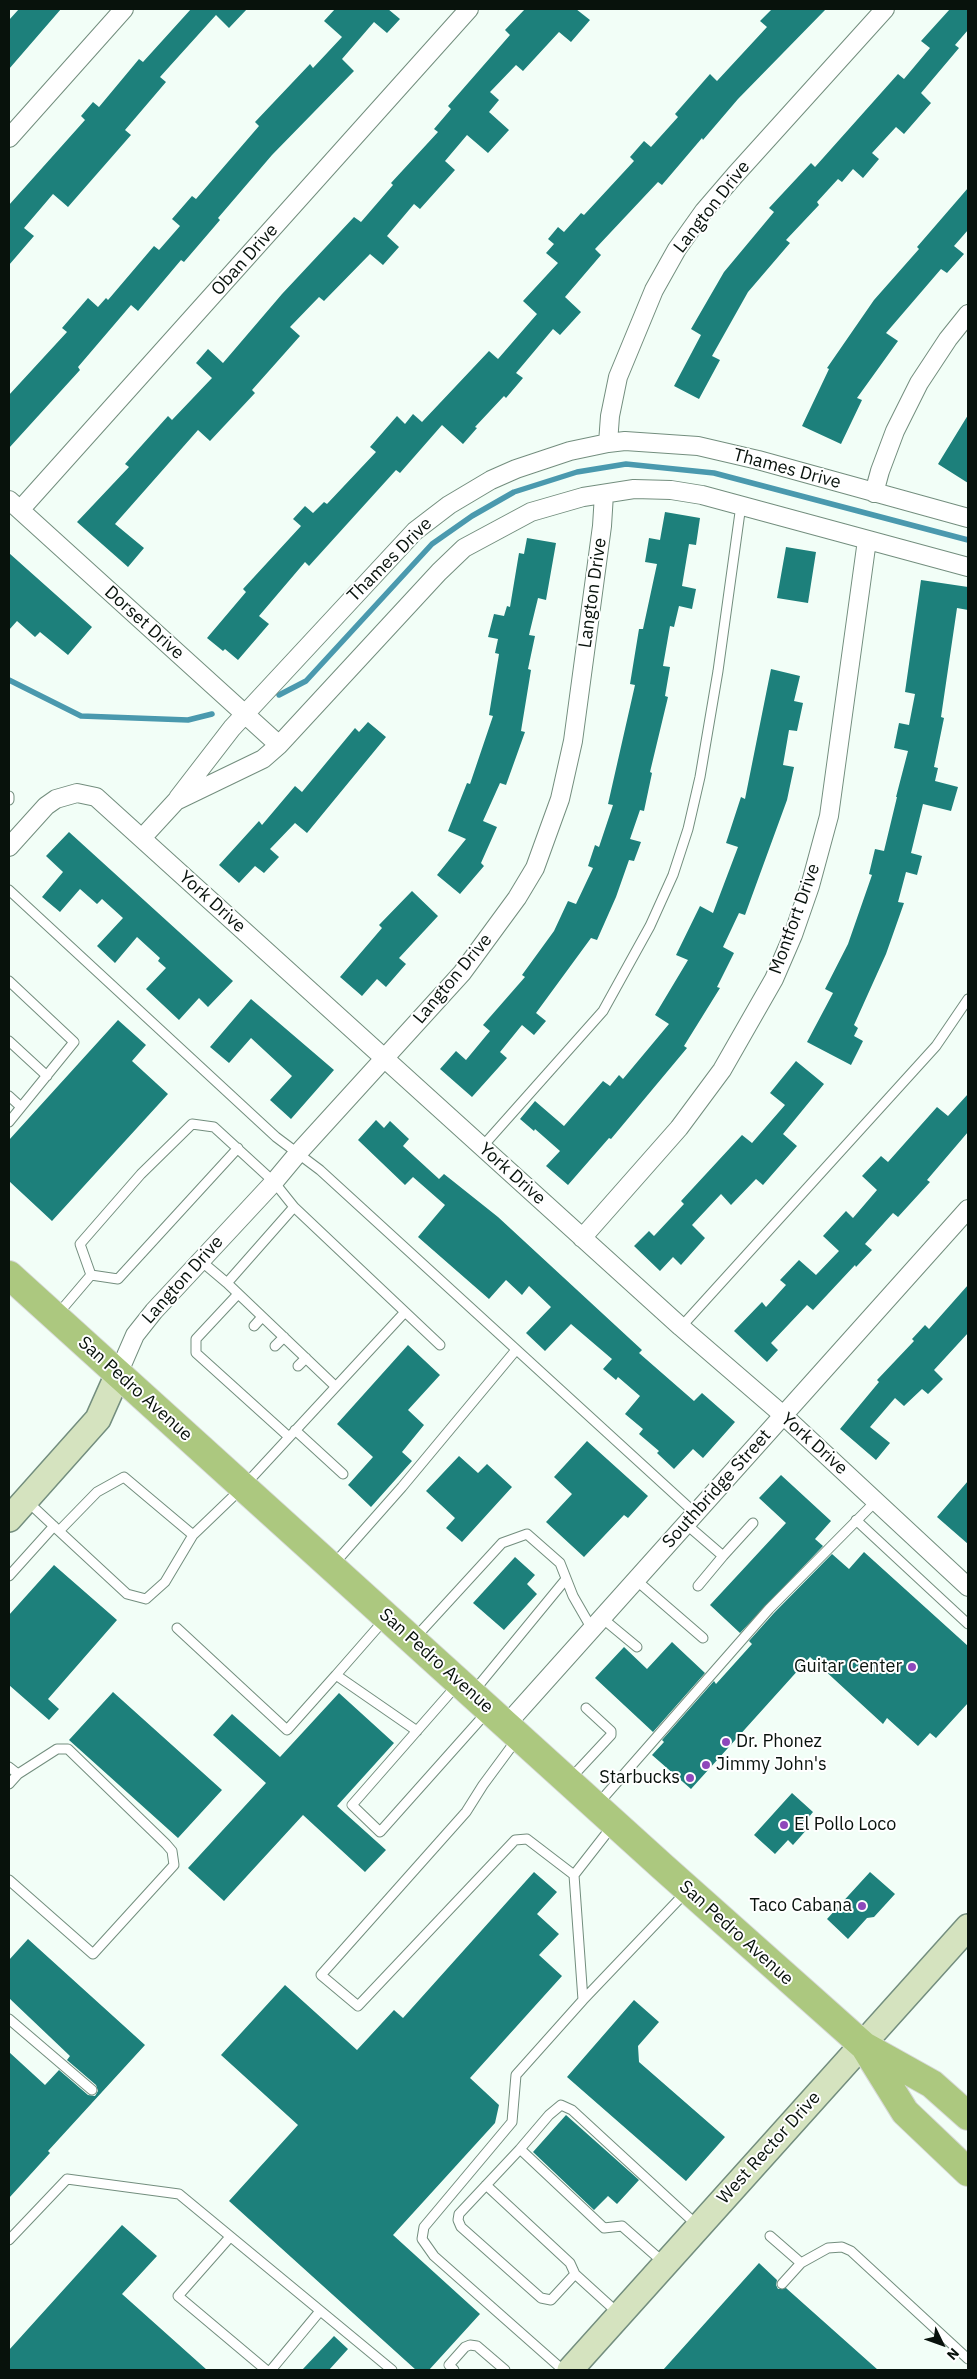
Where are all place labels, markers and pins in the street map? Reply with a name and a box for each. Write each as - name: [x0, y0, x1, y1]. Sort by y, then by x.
- place label: Guitar Center: [794, 1656, 902, 1678]
- marker: Guitar Center: [906, 1661, 918, 1673]
- place label: Dr. Phonez: [736, 1731, 822, 1753]
- marker: Dr. Phonez: [720, 1736, 732, 1748]
- place label: Jimmy John's: [716, 1754, 827, 1776]
- marker: Jimmy John's: [700, 1759, 712, 1771]
- place label: Starbucks: [599, 1767, 680, 1789]
- marker: Starbucks: [684, 1772, 696, 1784]
- place label: El Pollo Loco: [794, 1814, 896, 1836]
- marker: El Pollo Loco: [778, 1819, 790, 1831]
- place label: Taco Cabana: [749, 1895, 852, 1917]
- marker: Taco Cabana: [856, 1900, 868, 1912]

